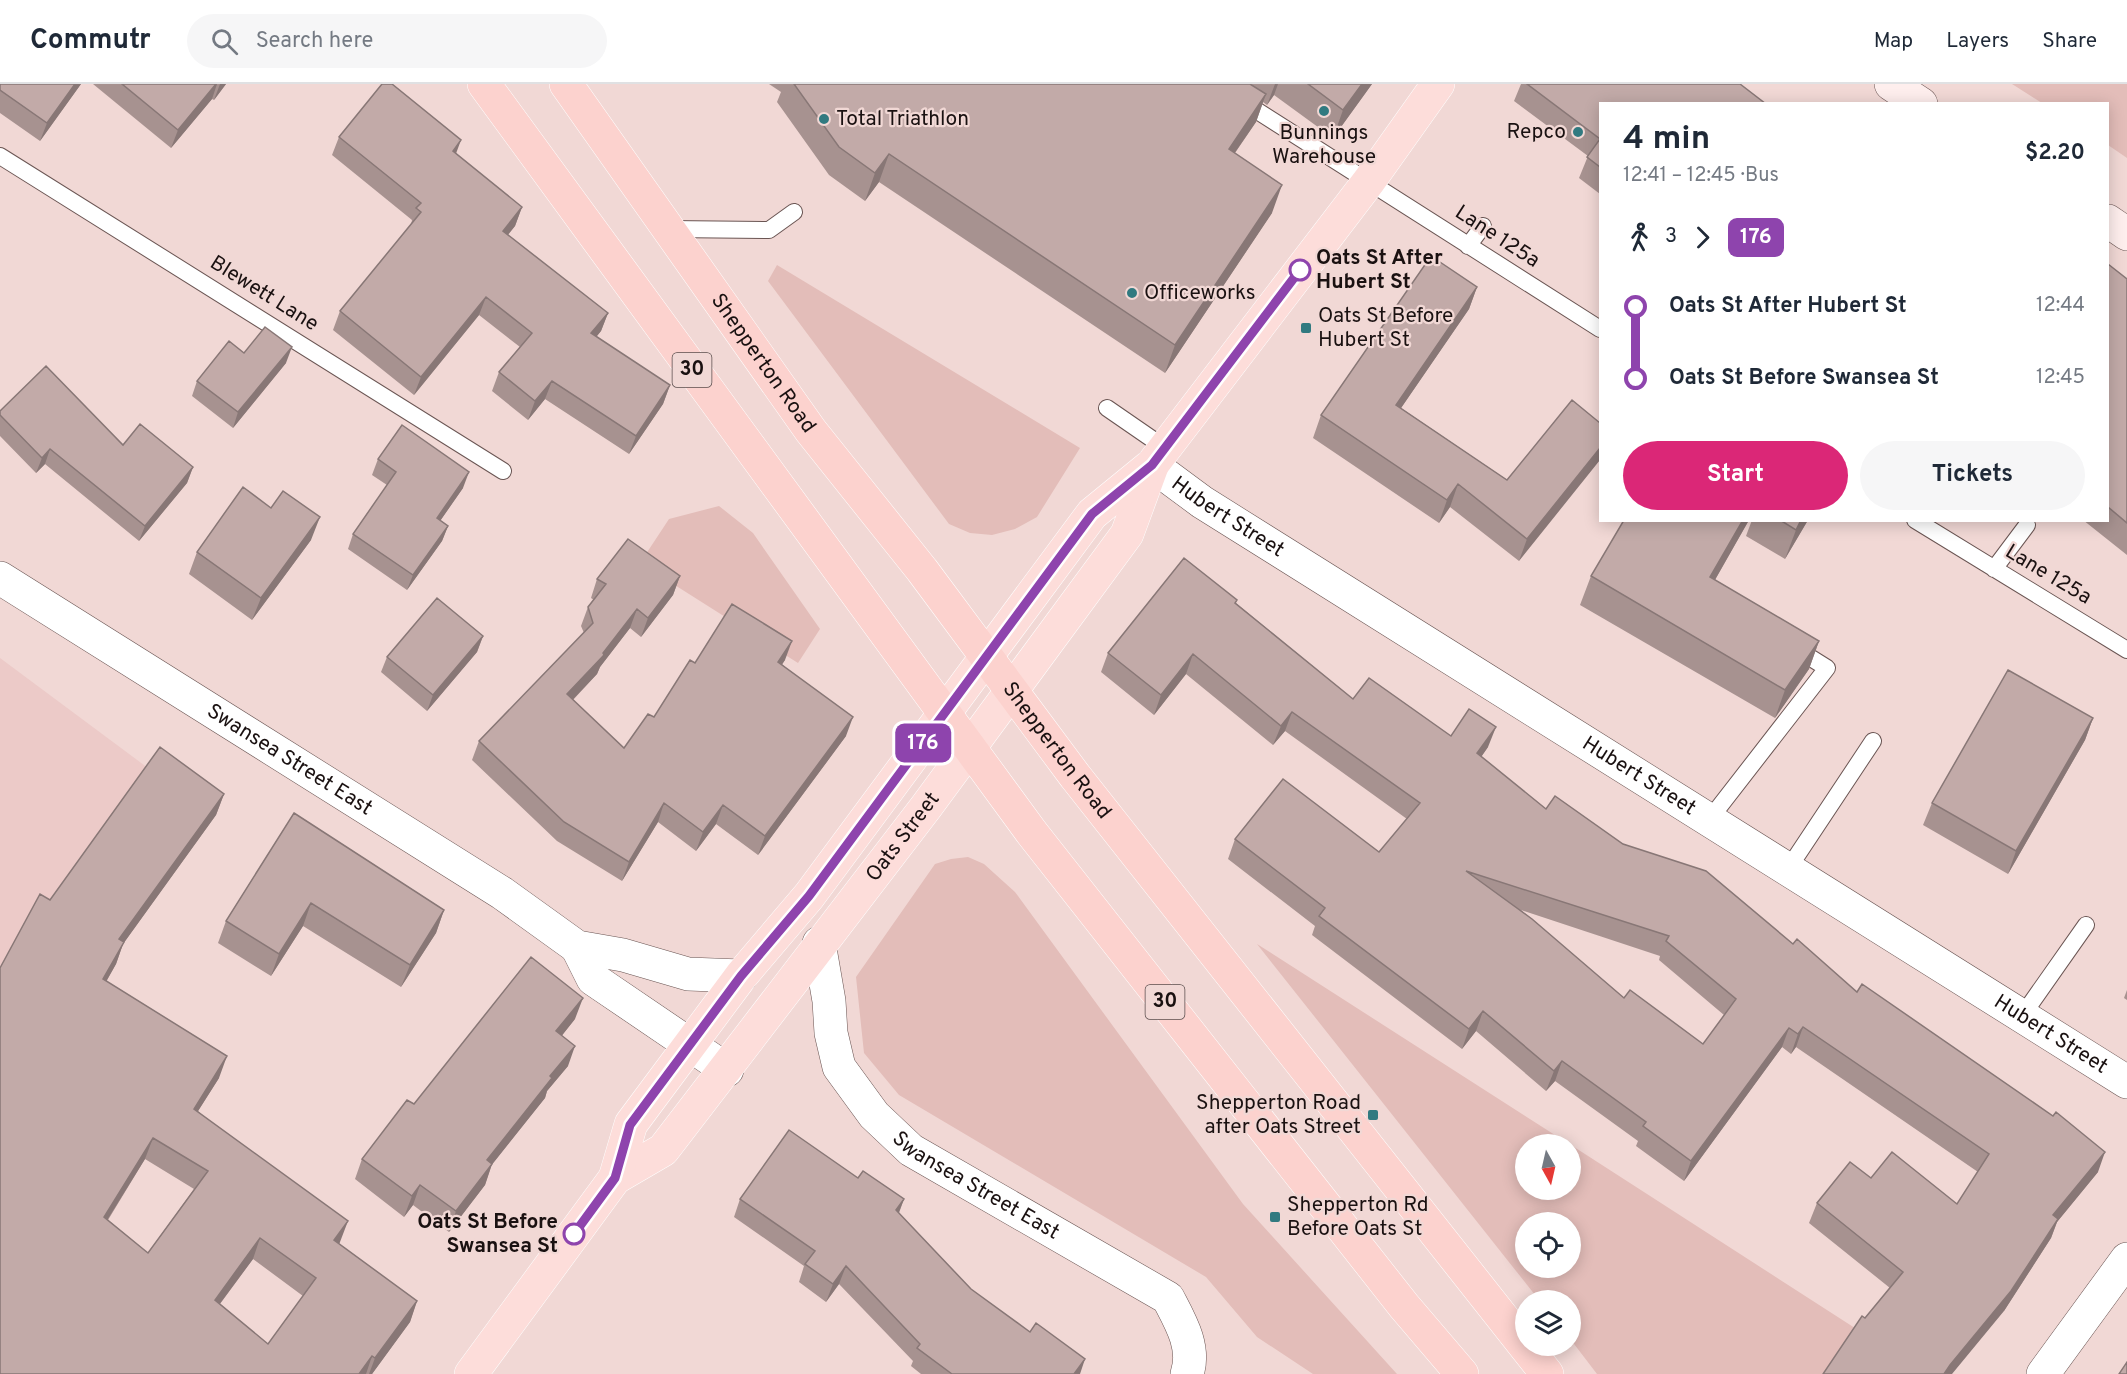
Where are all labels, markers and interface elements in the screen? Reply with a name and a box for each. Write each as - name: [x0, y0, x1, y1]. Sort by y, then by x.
- search box: [187, 14, 607, 68]
- text: Commutr: [30, 23, 151, 59]
- icon: search: [208, 25, 241, 58]
- text: Search here: [256, 28, 373, 55]
- text: Map: [1874, 28, 1913, 55]
- text: Layers: [1946, 28, 2009, 55]
- text: Share: [2042, 28, 2097, 55]
- marker: Bunnings Warehouse: [1317, 104, 1331, 118]
- place label: Total Triathlon: [836, 106, 969, 133]
- marker: Total Triathlon: [817, 112, 831, 126]
- place label: Repco: [1506, 119, 1566, 146]
- text: 4 min: [1623, 119, 1710, 161]
- place label: Bunnings Warehouse: [1272, 120, 1376, 171]
- marker: Repco: [1571, 125, 1585, 139]
- text: $2.20: [2025, 140, 2085, 167]
- text: 12:41 – 12:45 · Bus: [1623, 163, 1779, 189]
- street label: Lane 125a: [1449, 199, 1545, 275]
- icon: walk: [1623, 221, 1656, 254]
- icon: forward: [1686, 221, 1719, 254]
- text: 3: [1665, 224, 1677, 250]
- text: 176: [1740, 224, 1772, 251]
- place label: Oats St After Hubert St: [1316, 245, 1443, 296]
- street label: Blewett Lane: [205, 250, 323, 338]
- marker: Oats St After Hubert St: [1289, 259, 1311, 281]
- place label: Officeworks: [1144, 280, 1256, 307]
- marker: Officeworks: [1125, 286, 1139, 300]
- street label: Shepperton Road: [705, 288, 822, 439]
- text: Oats St After Hubert St: [1669, 293, 1907, 320]
- text: 12:44: [2036, 293, 2085, 319]
- place label: Oats St Before Hubert St: [1318, 303, 1453, 354]
- marker: Oats St Before Hubert St: [1299, 321, 1313, 335]
- road number: 30: [672, 353, 712, 387]
- text: Oats St Before Swansea St: [1669, 365, 1939, 392]
- text: 12:45: [2036, 365, 2085, 391]
- button: Start: [1623, 441, 1848, 510]
- button: Tickets: [1860, 441, 2085, 510]
- street label: Hubert Street: [1166, 470, 1289, 564]
- street label: Lane 125a: [2000, 539, 2096, 611]
- street label: Shepperton Road: [996, 677, 1117, 825]
- street label: Swansea Street East: [202, 698, 378, 822]
- line badge: 176: [888, 724, 958, 762]
- text: 176: [907, 730, 939, 757]
- street label: Hubert Street: [1577, 730, 1701, 822]
- street label: Oats Street: [860, 787, 946, 887]
- road number: 30: [1146, 985, 1184, 1019]
- street label: Hubert Street: [1989, 988, 2113, 1080]
- place label: Shepperton Road after Oats Street: [1196, 1090, 1361, 1141]
- marker: Shepperton Road after Oats Street: [1366, 1108, 1380, 1122]
- street label: Swansea Street East: [886, 1125, 1064, 1246]
- north arrow: [1515, 1134, 1581, 1200]
- map controls: [1515, 1134, 1581, 1356]
- place label: Shepperton Rd Before Oats St: [1287, 1192, 1429, 1243]
- place label: Oats St Before Swansea St: [417, 1209, 558, 1260]
- marker: Shepperton Rd Before Oats St: [1268, 1210, 1282, 1224]
- button: locate: [1515, 1212, 1581, 1278]
- marker: Oats St Before Swansea St: [563, 1223, 585, 1245]
- button: layers: [1515, 1290, 1581, 1356]

